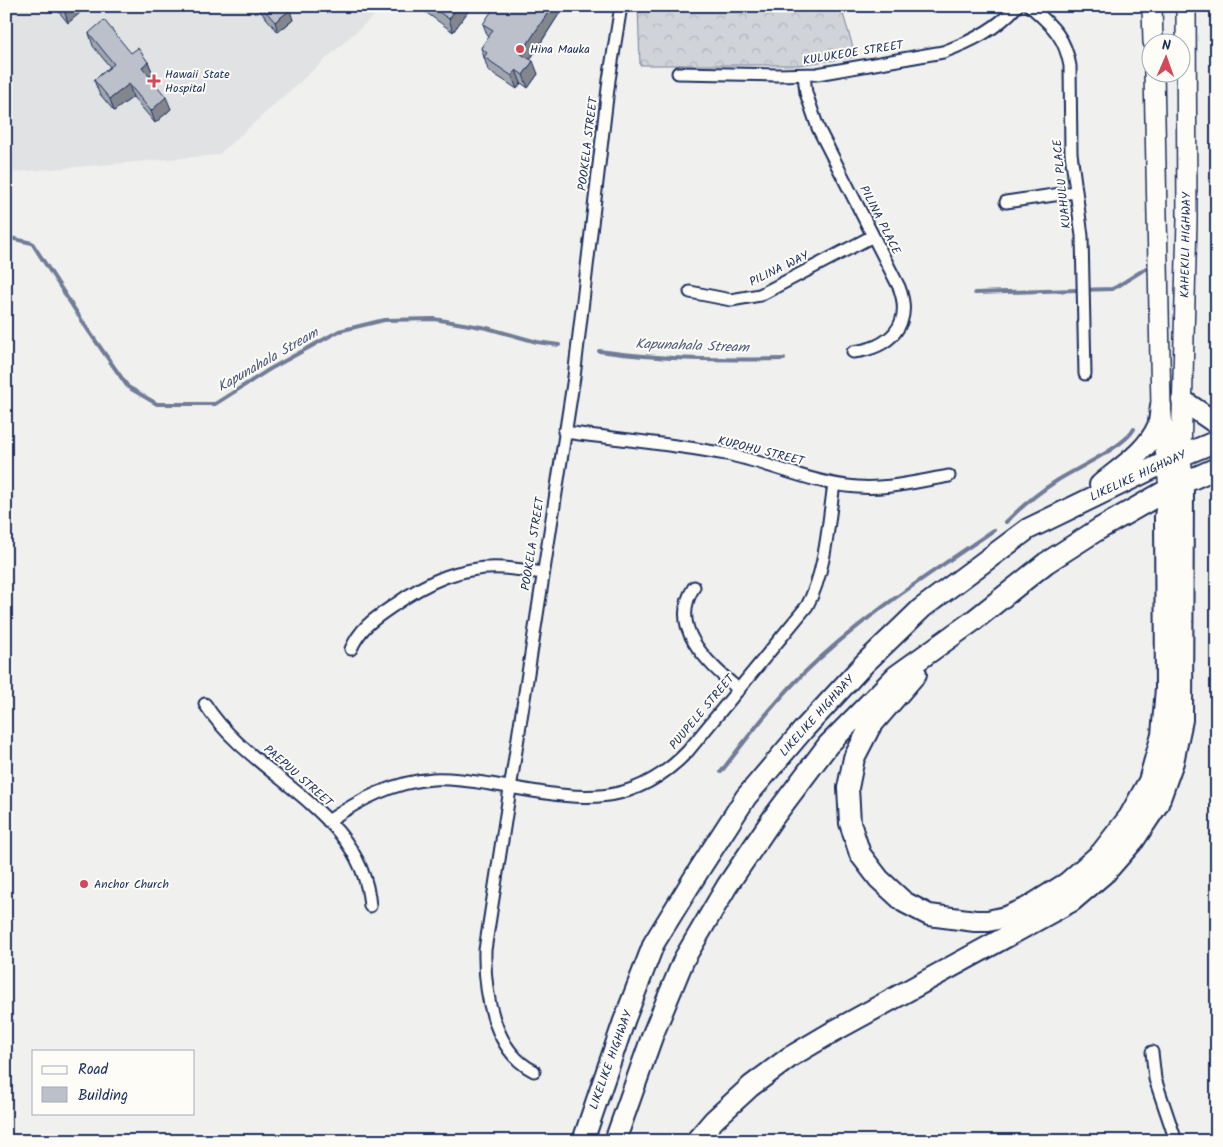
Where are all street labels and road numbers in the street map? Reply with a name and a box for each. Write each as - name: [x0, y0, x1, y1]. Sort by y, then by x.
- street label: KULUKEOE STREET: [801, 35, 906, 70]
- street label: POOKELA STREET: [573, 94, 603, 192]
- street label: KUAHULU PLACE: [1048, 137, 1076, 230]
- street label: PILINA PLACE: [854, 182, 906, 259]
- street label: KAHEKILI HIGHWAY: [1176, 191, 1196, 298]
- street label: PILINA WAY: [746, 246, 813, 292]
- street label: KUPOHU STREET: [716, 431, 808, 471]
- street label: LIKELIKE HIGHWAY: [1087, 445, 1190, 507]
- street label: POOKELA STREET: [516, 494, 550, 592]
- street label: PUUPELE STREET: [665, 669, 740, 754]
- street label: LIKELIKE HIGHWAY: [775, 670, 860, 761]
- street label: PAEPUU STREET: [259, 740, 338, 813]
- street label: LIKELIKE HIGHWAY: [584, 1007, 638, 1112]

